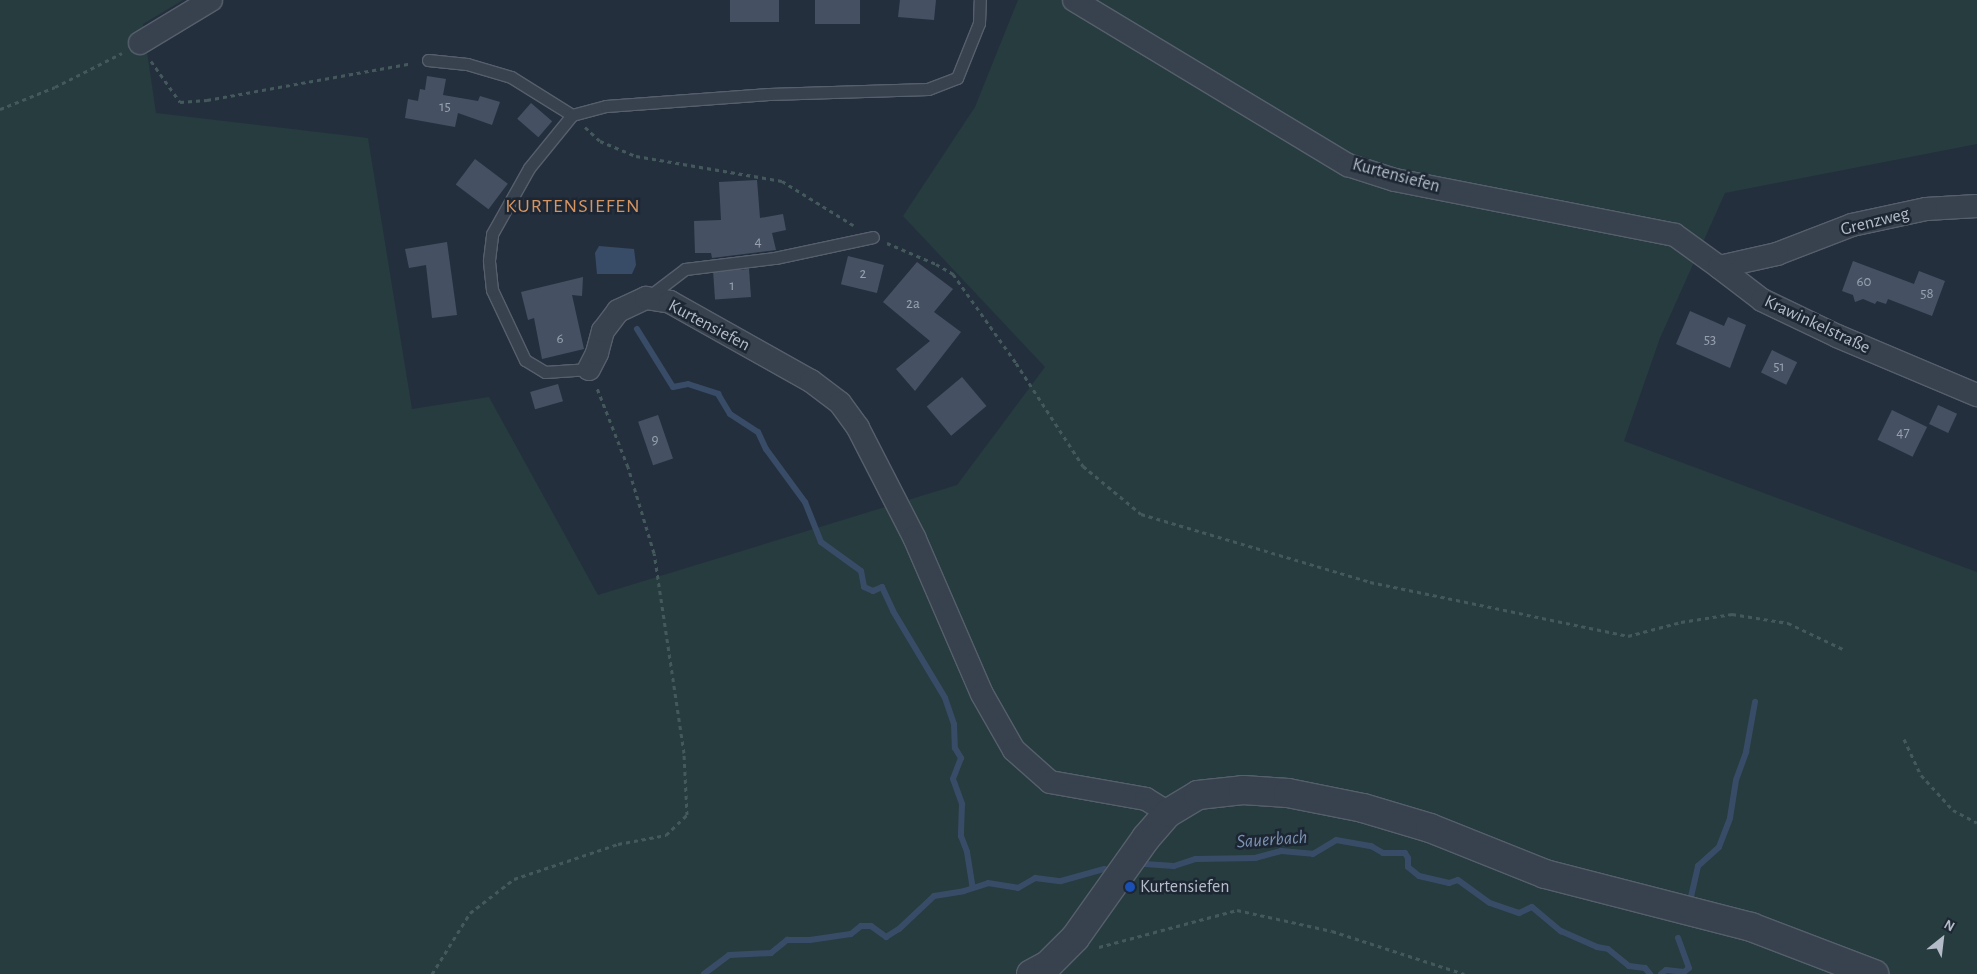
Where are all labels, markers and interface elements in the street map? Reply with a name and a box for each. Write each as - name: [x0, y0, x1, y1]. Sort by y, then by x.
- house number: 15: [439, 98, 451, 116]
- street label: Kurtensiefen: [1350, 154, 1442, 198]
- district label: KURTENSIEFEN: [504, 194, 642, 218]
- street label: Grenzweg: [1838, 203, 1912, 241]
- house number: 4: [754, 233, 762, 251]
- house number: 2: [860, 265, 866, 283]
- house number: 60: [1857, 273, 1871, 291]
- house number: 1: [729, 277, 735, 295]
- house number: 58: [1920, 285, 1934, 303]
- street label: Krawinkelstraße: [1761, 291, 1873, 359]
- street label: Kurtensiefen: [664, 295, 754, 357]
- house number: 2a: [906, 295, 920, 313]
- house number: 6: [556, 330, 564, 348]
- house number: 53: [1704, 331, 1716, 349]
- house number: 51: [1773, 358, 1785, 376]
- house number: 47: [1896, 424, 1910, 442]
- house number: 9: [651, 431, 659, 449]
- water label: Sauerbach: [1236, 826, 1308, 854]
- place label: Kurtensiefen: [1140, 876, 1229, 898]
- marker: Kurtensiefen: [1124, 881, 1136, 893]
- north arrow: [1917, 914, 1967, 964]
- text: N: [1942, 917, 1957, 934]

